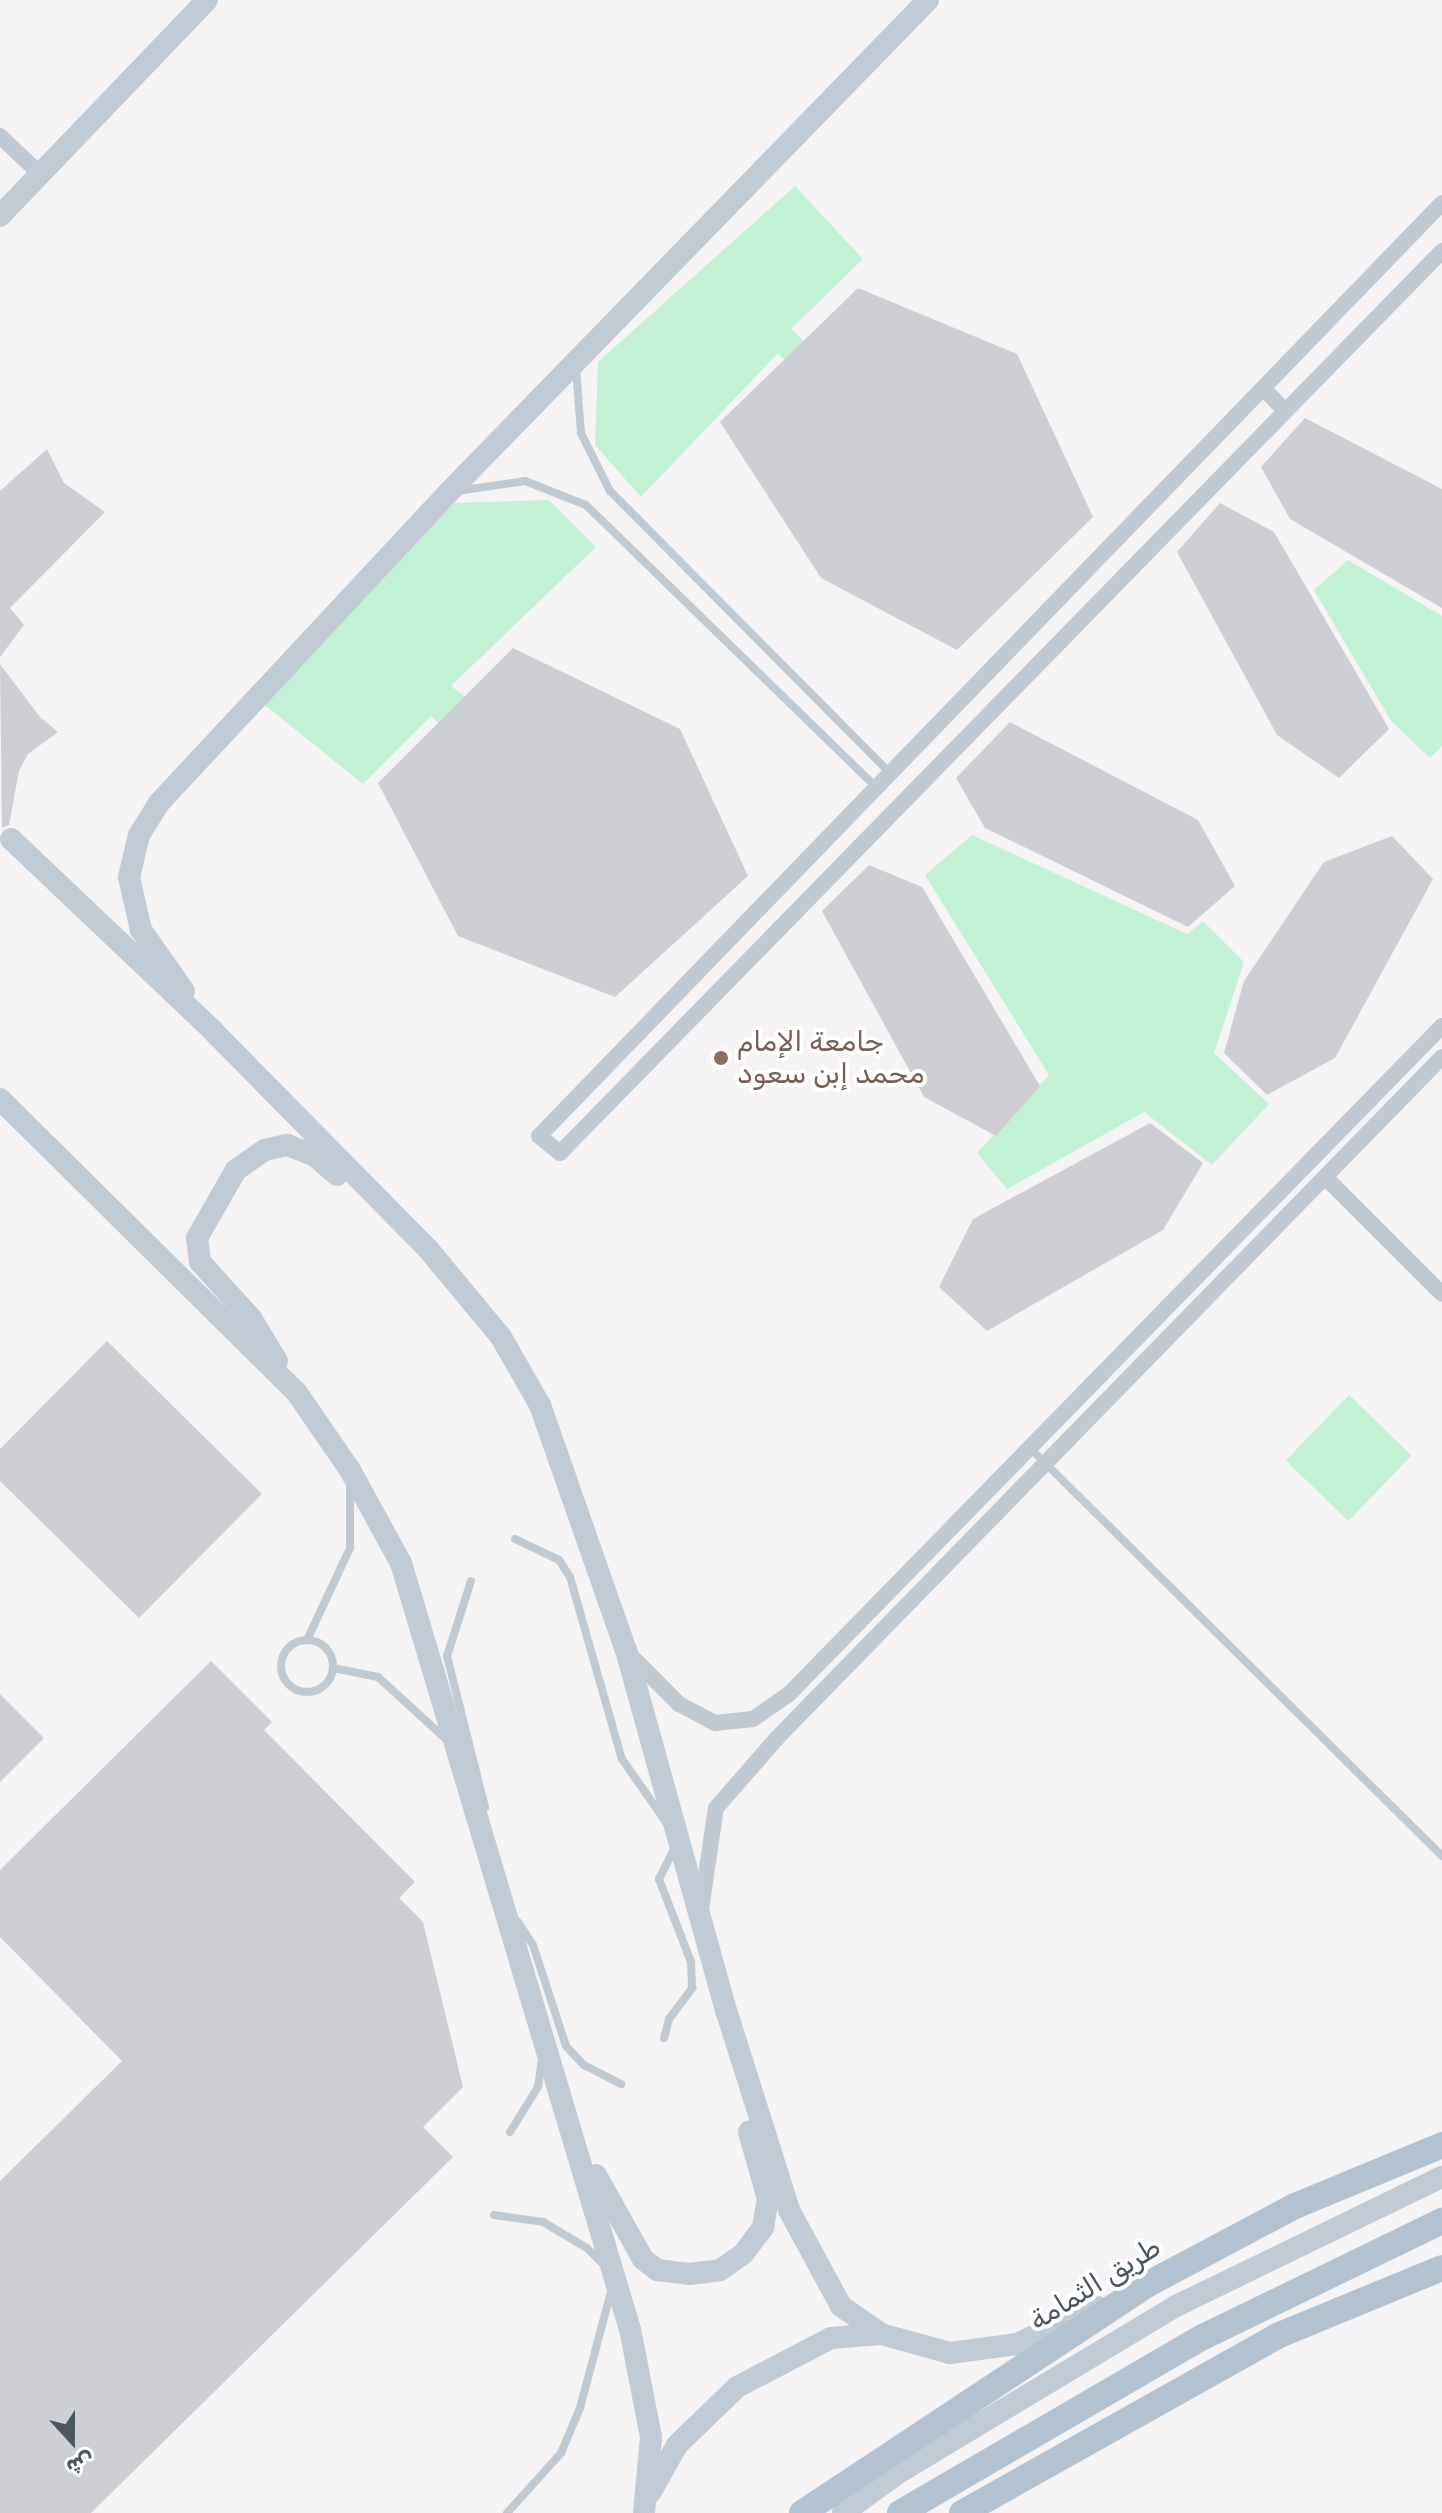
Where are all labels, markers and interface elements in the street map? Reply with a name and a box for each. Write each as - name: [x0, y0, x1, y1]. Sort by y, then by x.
- place label: جامعة الإمام محمد إبن سعود: [737, 1025, 925, 1091]
- marker: جامعة الإمام محمد إبن سعود: [712, 1049, 730, 1067]
- street label: طريق الثمامة: [1023, 2230, 1167, 2338]
- north arrow: [32, 2401, 112, 2481]
- text: ش: [63, 2446, 99, 2481]

